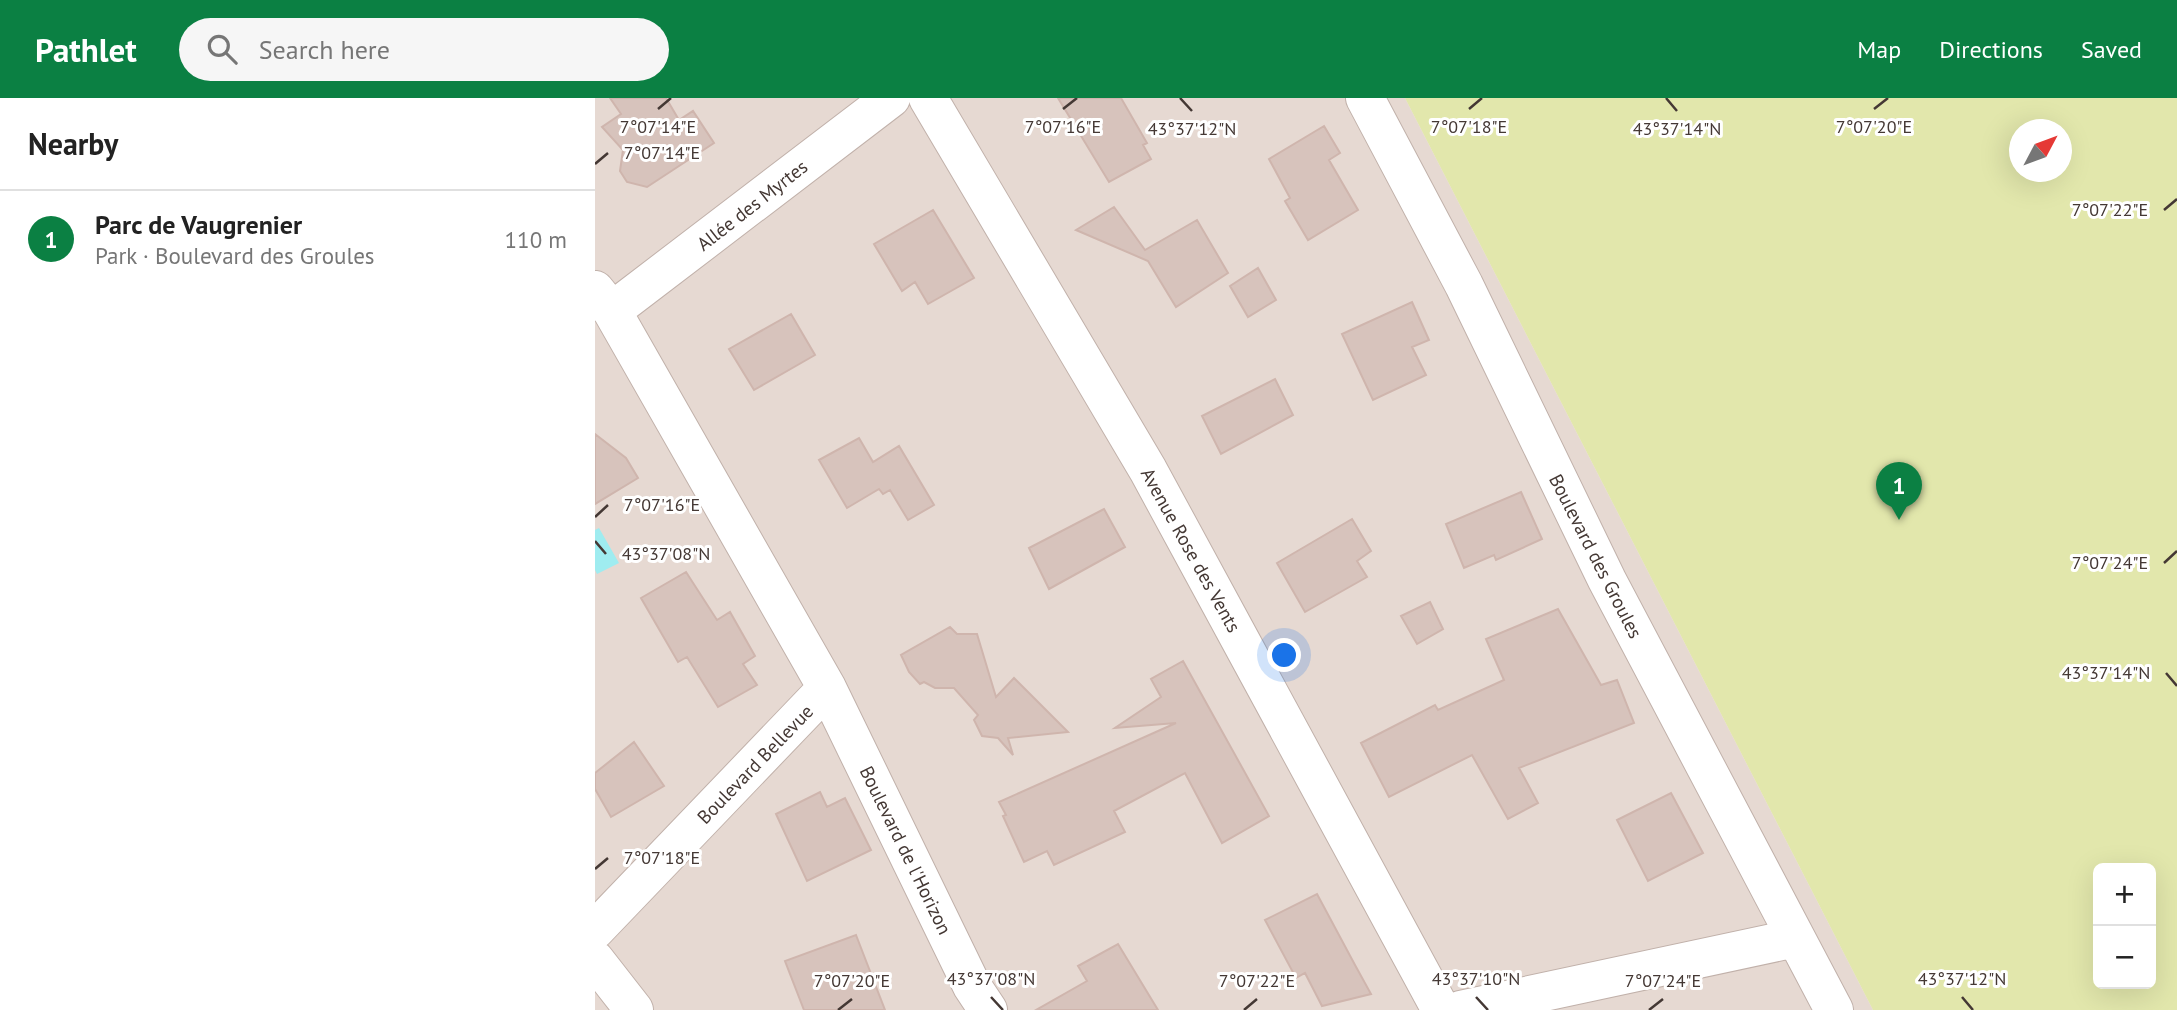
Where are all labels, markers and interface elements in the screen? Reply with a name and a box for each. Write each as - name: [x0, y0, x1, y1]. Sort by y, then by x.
- search box: [179, 18, 669, 81]
- text: Pathlet: [35, 28, 137, 71]
- icon: search: [203, 30, 241, 68]
- text: Search here: [259, 33, 390, 66]
- text: Map: [1857, 34, 1901, 65]
- text: Directions: [1939, 34, 2043, 65]
- text: Saved: [2081, 34, 2142, 65]
- text: 7°07'14"E: [620, 115, 696, 138]
- text: 7°07'16"E: [1025, 115, 1101, 138]
- text: 7°07'18"E: [1431, 115, 1507, 138]
- text: 7°07'20"E: [1836, 115, 1912, 138]
- text: 43°37'12"N: [1148, 117, 1236, 140]
- text: 43°37'14"N: [1633, 117, 1721, 140]
- north arrow: [2009, 119, 2072, 182]
- text: Nearby: [28, 124, 118, 163]
- text: 7°07'14"E: [624, 141, 700, 164]
- street label: Allée des Myrtes: [692, 154, 812, 256]
- text: 7°07'22"E: [2072, 198, 2148, 221]
- text: Parc de Vaugrenier: [95, 208, 302, 241]
- text: 1: [44, 225, 58, 254]
- text: 110 m: [505, 225, 567, 254]
- text: Park · Boulevard des Groules: [95, 241, 375, 270]
- pin: 1: [1876, 462, 1922, 520]
- street label: Avenue Rose des Vents: [1136, 464, 1246, 636]
- street label: Boulevard des Groules: [1544, 470, 1648, 642]
- text: 7°07'16"E: [624, 493, 700, 516]
- text: 43°37'08"N: [622, 542, 710, 565]
- text: 7°07'24"E: [2072, 551, 2148, 574]
- your location: [1267, 638, 1301, 672]
- text: 43°37'14"N: [2062, 661, 2150, 684]
- street label: Boulevard Bellevue: [692, 699, 818, 829]
- street label: Boulevard de l'Horizon: [855, 762, 957, 938]
- text: 7°07'18"E: [624, 846, 700, 869]
- map controls: [2093, 863, 2156, 989]
- button: +: [2093, 863, 2156, 926]
- button: −: [2093, 926, 2156, 989]
- text: 43°37'08"N: [947, 967, 1035, 990]
- text: 43°37'10"N: [1432, 967, 1520, 990]
- text: 43°37'12"N: [1918, 967, 2006, 990]
- text: 7°07'20"E: [814, 969, 890, 992]
- text: 7°07'22"E: [1219, 969, 1295, 992]
- text: 7°07'24"E: [1625, 969, 1701, 992]

